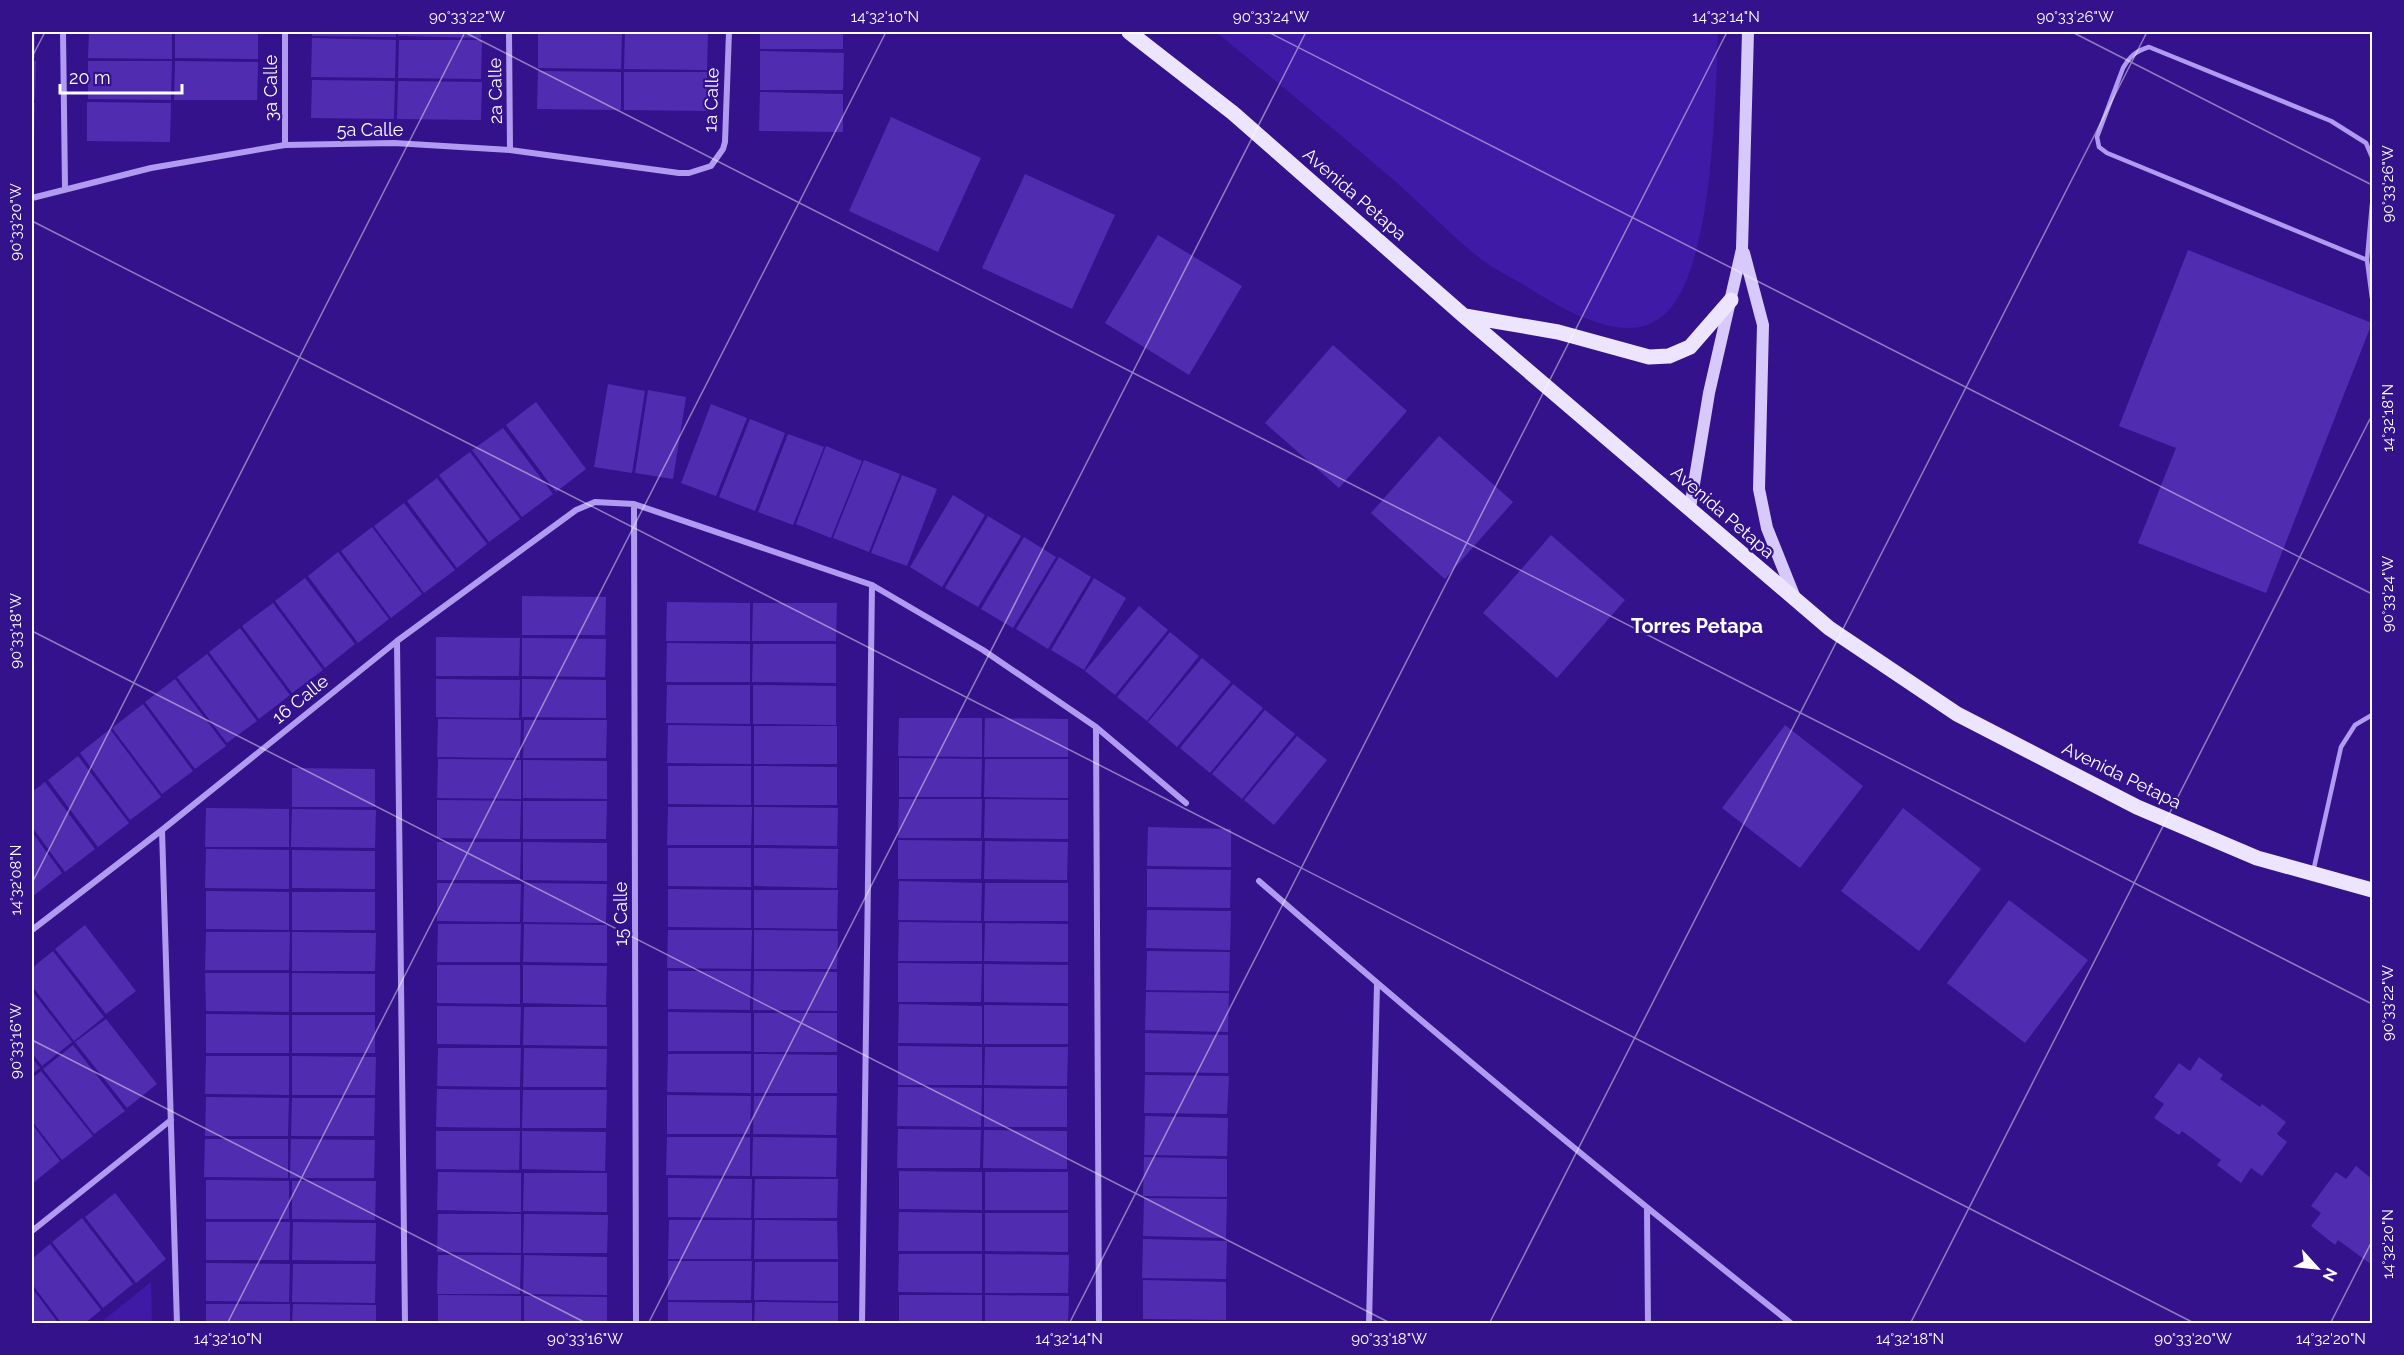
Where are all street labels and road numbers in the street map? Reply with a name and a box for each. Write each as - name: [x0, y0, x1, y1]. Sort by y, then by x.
- street label: 3a Calle: [260, 54, 281, 121]
- street label: 2a Calle: [484, 57, 506, 124]
- street label: 1a Calle: [699, 67, 723, 133]
- street label: 5a Calle: [337, 119, 404, 140]
- street label: Avenida Petapa: [1299, 144, 1411, 244]
- street label: Avenida Petapa: [1667, 462, 1779, 562]
- street label: 16 Calle: [268, 670, 332, 728]
- street label: Avenida Petapa: [2059, 737, 2185, 813]
- street label: 15 Calle: [610, 881, 631, 946]

